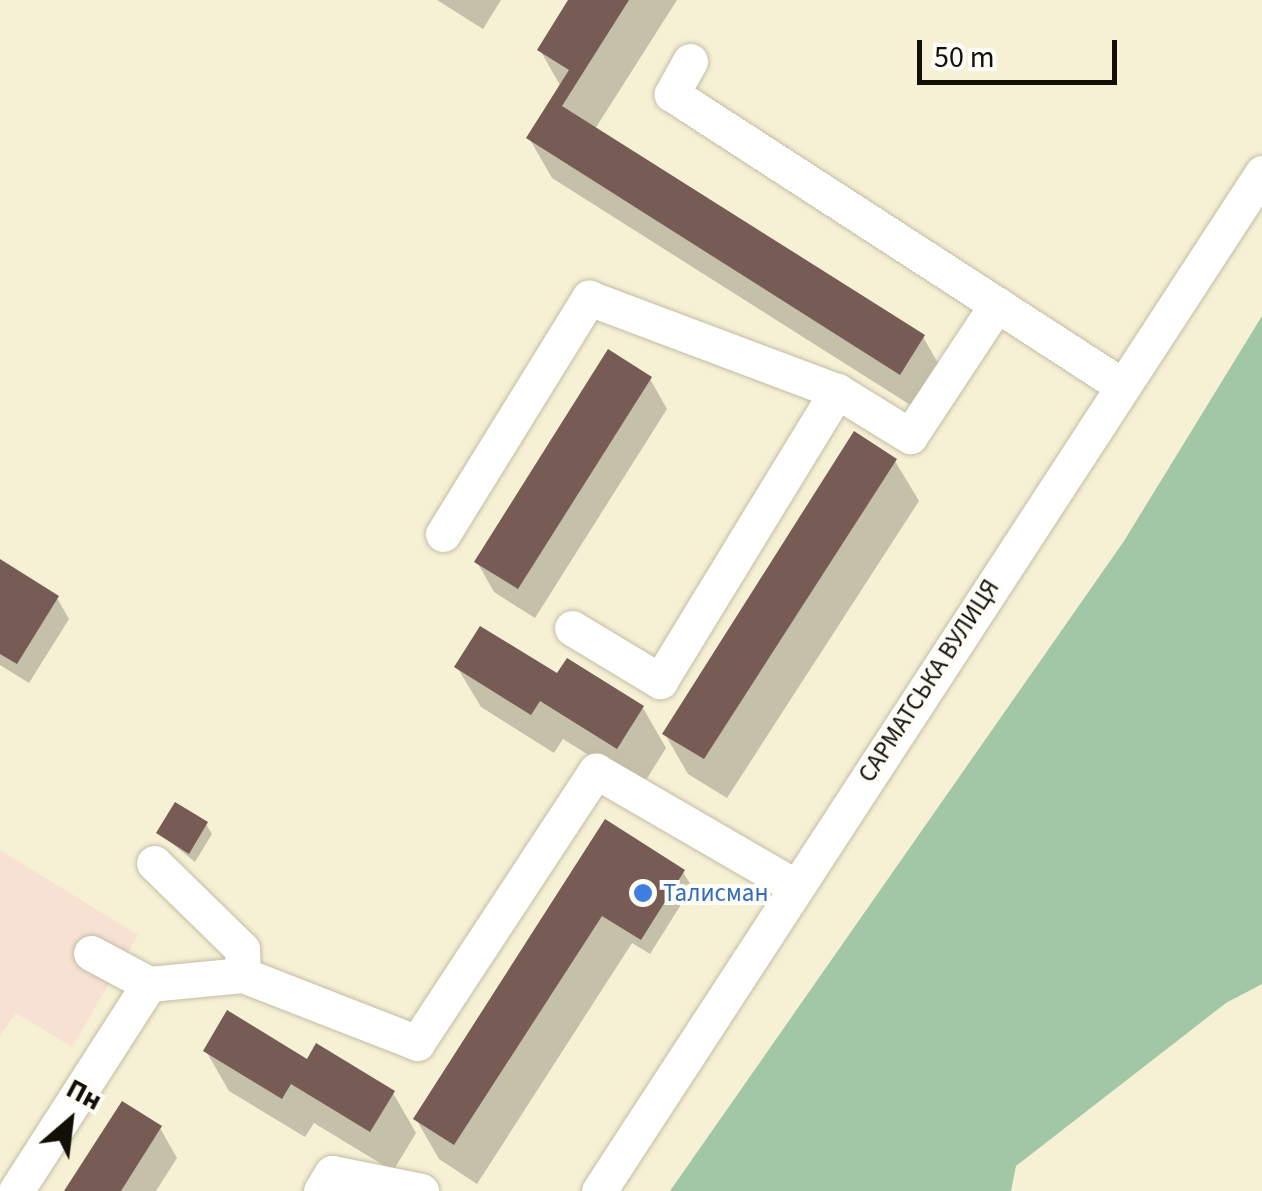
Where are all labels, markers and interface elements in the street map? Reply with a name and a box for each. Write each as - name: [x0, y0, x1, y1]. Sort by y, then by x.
- scale bar: [922, 20, 1122, 82]
- text: 50 m: [934, 36, 995, 79]
- street label: САРМАТСЬКА ВУЛИЦЯ: [852, 574, 1006, 788]
- place label: Талисман: [663, 878, 768, 908]
- marker: Талисман: [632, 882, 654, 904]
- text: Пн: [59, 1069, 109, 1120]
- north arrow: [20, 1071, 120, 1171]

